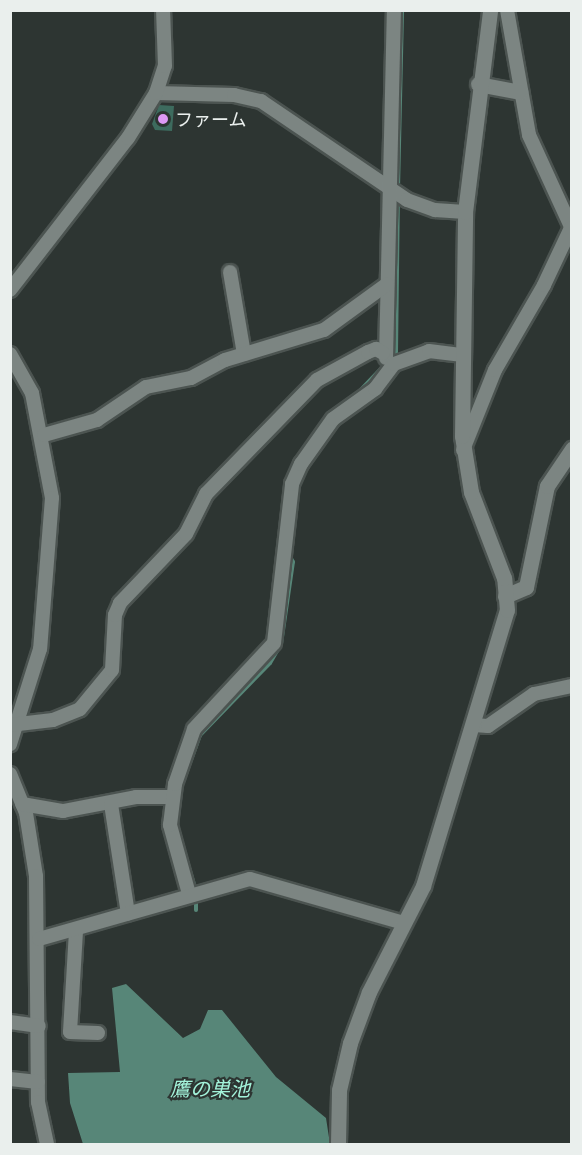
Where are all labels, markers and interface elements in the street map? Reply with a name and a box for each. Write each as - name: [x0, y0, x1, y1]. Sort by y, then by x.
- place label: ファーム: [175, 108, 247, 130]
- marker: ファーム: [156, 112, 170, 126]
- water label: 鷹の巣池: [170, 1076, 250, 1100]

